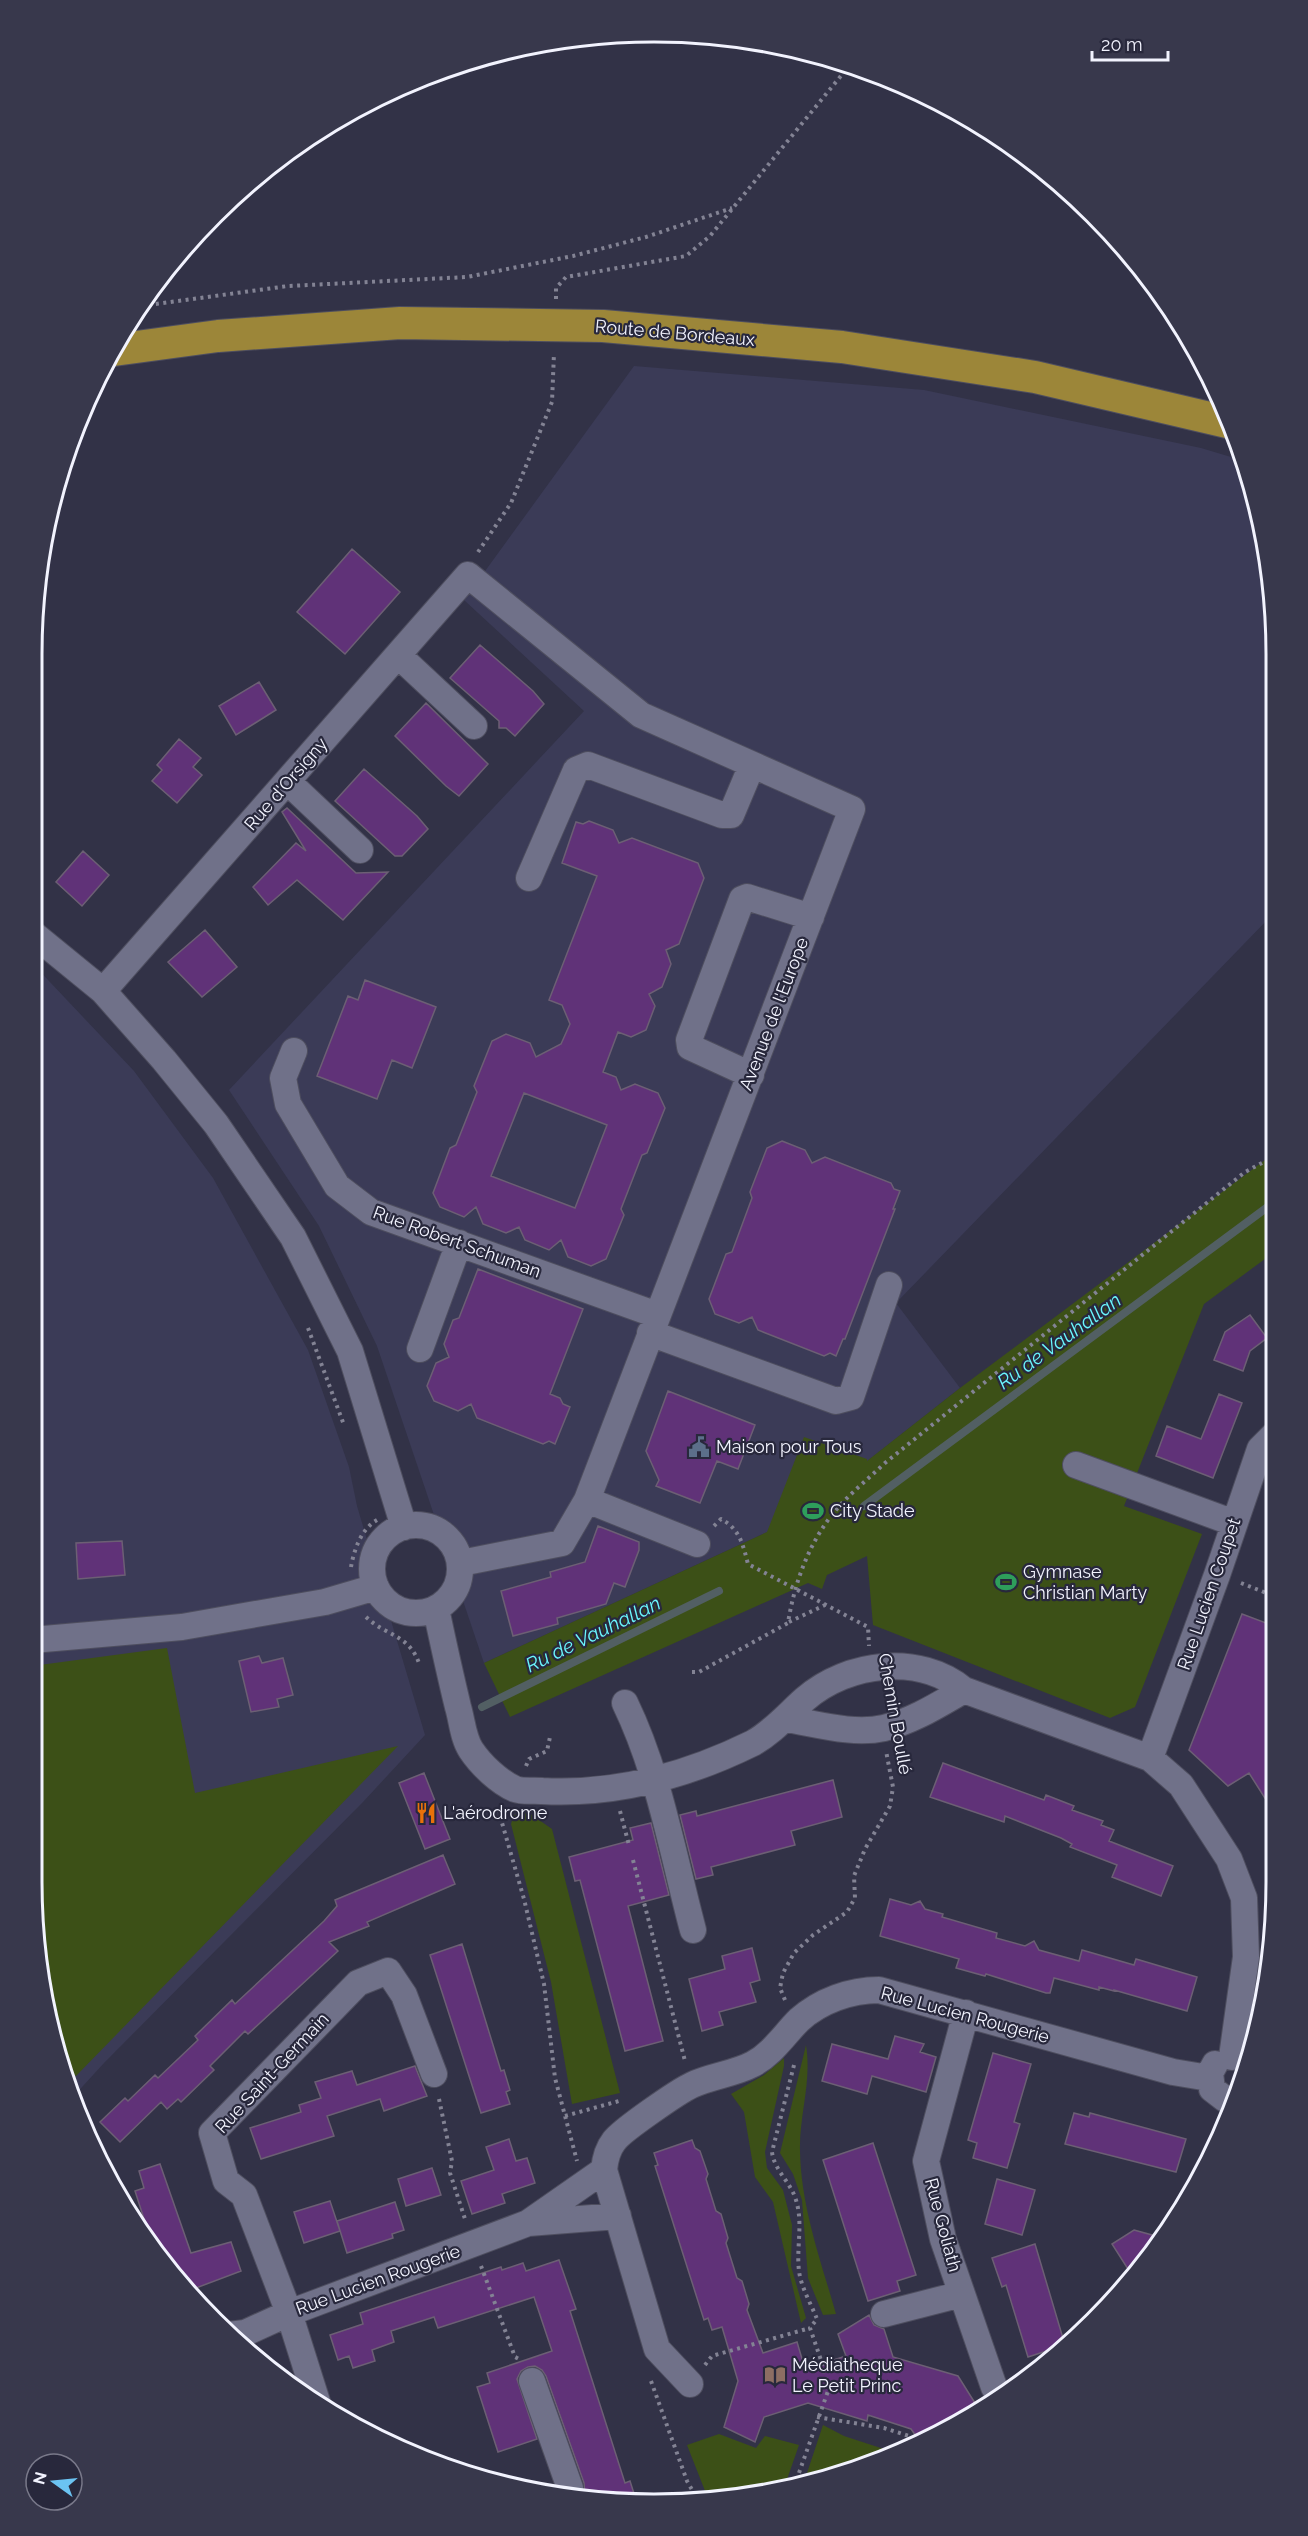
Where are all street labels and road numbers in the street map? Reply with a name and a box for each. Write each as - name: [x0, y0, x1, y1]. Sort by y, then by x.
- street label: Route de Bordeaux: [594, 315, 756, 350]
- street label: Rue d'Orsigny: [240, 733, 332, 834]
- street label: Avenue de l'Europe: [735, 934, 813, 1093]
- street label: Rue Robert Schuman: [370, 1201, 544, 1282]
- street label: Rue Lucien Coupet: [1173, 1515, 1244, 1673]
- street label: Chemin Boullé: [874, 1652, 917, 1777]
- street label: Rue Lucien Rougerie: [879, 1982, 1052, 2047]
- street label: Rue Saint-Germain: [211, 2008, 333, 2137]
- street label: Rue Goliath: [921, 2176, 966, 2274]
- street label: Rue Lucien Rougerie: [293, 2240, 463, 2319]

